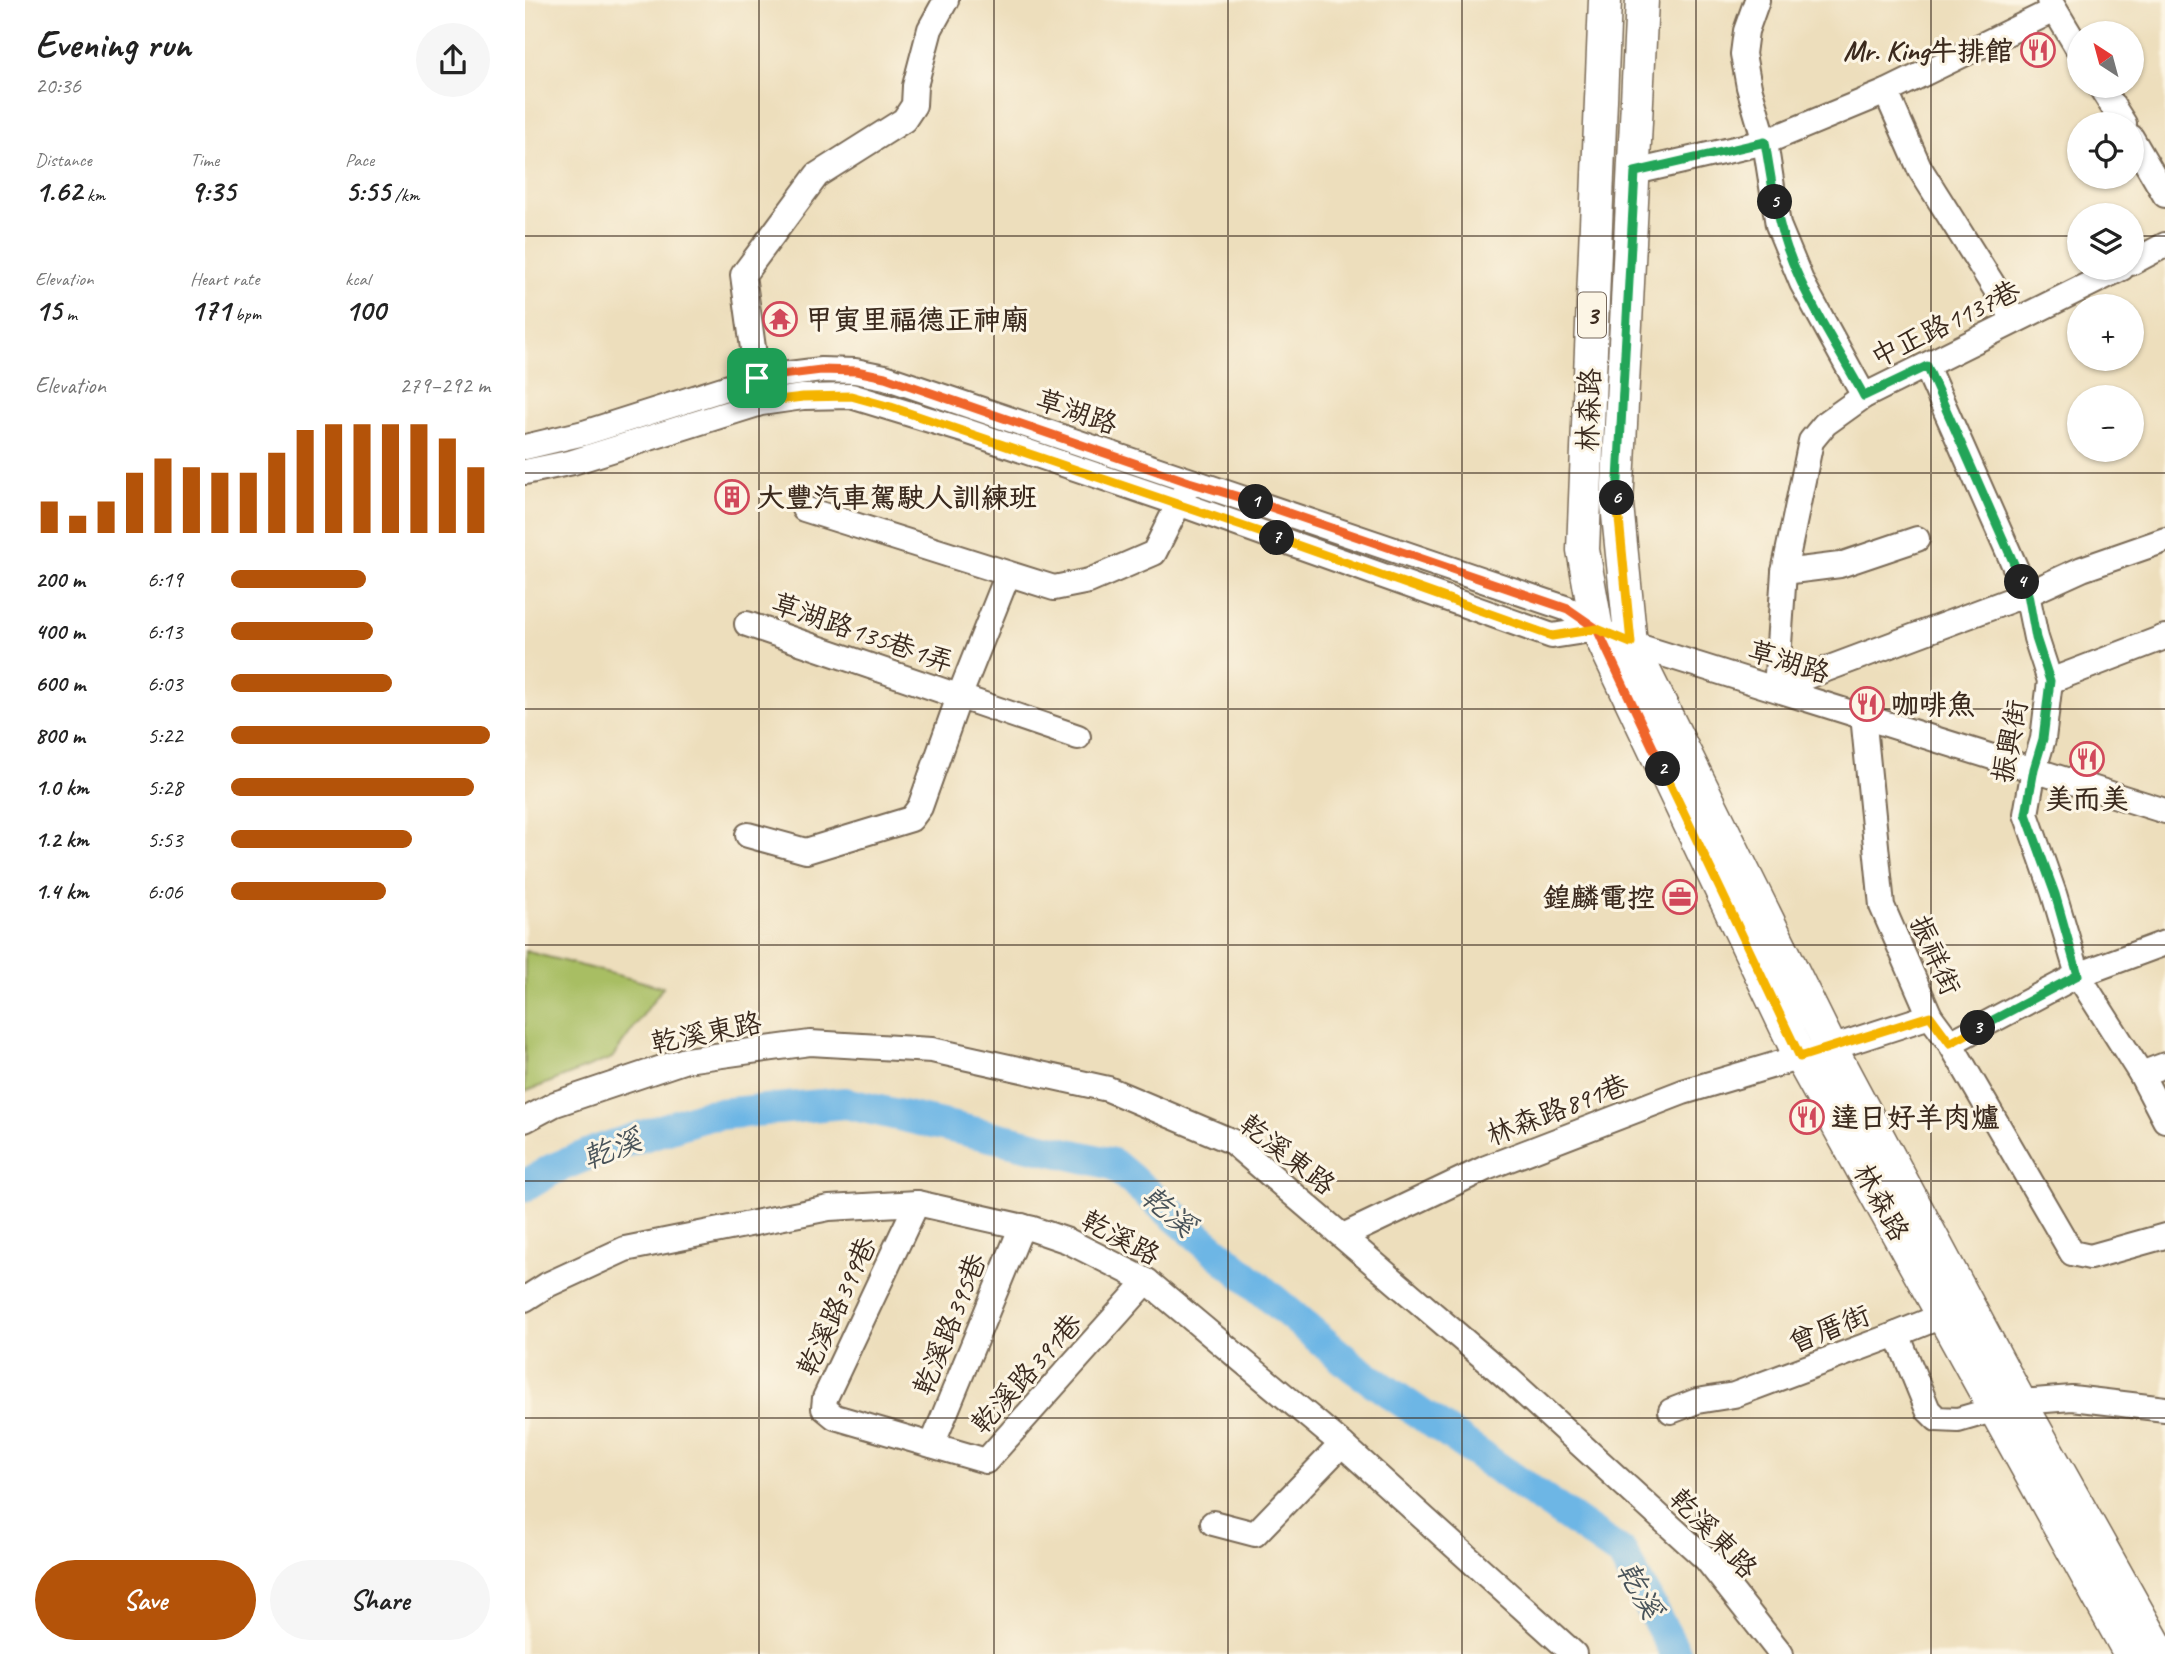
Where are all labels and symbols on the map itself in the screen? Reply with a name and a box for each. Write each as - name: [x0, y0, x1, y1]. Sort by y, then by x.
- north arrow: [2067, 21, 2144, 98]
- restaurant icon: Mr. King牛排館: [2019, 31, 2057, 69]
- place label: Mr. King牛排館: [1843, 33, 2013, 68]
- pin: 5: [1757, 184, 1793, 220]
- street label: 中正路1137巷: [1865, 272, 2027, 375]
- road number: 3: [1578, 292, 1606, 338]
- temple icon: 甲寅里福德正神廟: [761, 300, 799, 338]
- place label: 甲寅里福德正神廟: [805, 302, 1029, 337]
- pin: [727, 348, 787, 408]
- street label: 林森路: [1570, 367, 1607, 453]
- street label: 草湖路: [1031, 381, 1122, 442]
- building icon: 大豐汽車駕駛人訓練班: [713, 478, 751, 516]
- place label: 大豐汽車駕駛人訓練班: [757, 480, 1037, 515]
- pin: 6: [1599, 480, 1635, 516]
- pin: 1: [1239, 484, 1273, 520]
- pin: 7: [1259, 520, 1295, 556]
- pin: 4: [2005, 564, 2039, 600]
- street label: 草湖路135巷1弄: [767, 585, 959, 680]
- street label: 草湖路: [1744, 632, 1834, 690]
- restaurant icon: 咖啡魚: [1848, 685, 1886, 723]
- place label: 咖啡魚: [1891, 687, 1975, 722]
- street label: 振興街: [1984, 697, 2035, 786]
- restaurant icon: 美而美: [2068, 740, 2106, 778]
- pin: 2: [1645, 752, 1681, 786]
- place label: 美而美: [2045, 781, 2129, 816]
- office icon: 鍠麟電控: [1661, 878, 1699, 916]
- place label: 鍠麟電控: [1543, 880, 1655, 915]
- street label: 振祥街: [1902, 910, 1969, 1001]
- street label: 乾溪東路: [648, 1005, 764, 1060]
- pin: 3: [1961, 1010, 1995, 1046]
- street label: 林森路891巷: [1481, 1066, 1634, 1153]
- restaurant icon: 達日好羊肉爐: [1788, 1098, 1826, 1136]
- place label: 達日好羊肉爐: [1831, 1100, 2000, 1135]
- street label: 乾溪東路: [1233, 1106, 1343, 1203]
- water label: 乾溪: [577, 1120, 649, 1177]
- street label: 林森路: [1846, 1157, 1917, 1247]
- water label: 乾溪: [1134, 1177, 1206, 1246]
- street label: 乾溪路: [1075, 1202, 1166, 1273]
- street label: 乾溪路399巷: [789, 1230, 884, 1381]
- street label: 乾溪路395巷: [905, 1247, 994, 1400]
- street label: 曾厝街: [1784, 1297, 1875, 1360]
- street label: 乾溪路391巷: [963, 1305, 1090, 1441]
- street label: 乾溪東路: [1662, 1481, 1765, 1586]
- water label: 乾溪: [1609, 1555, 1672, 1627]

